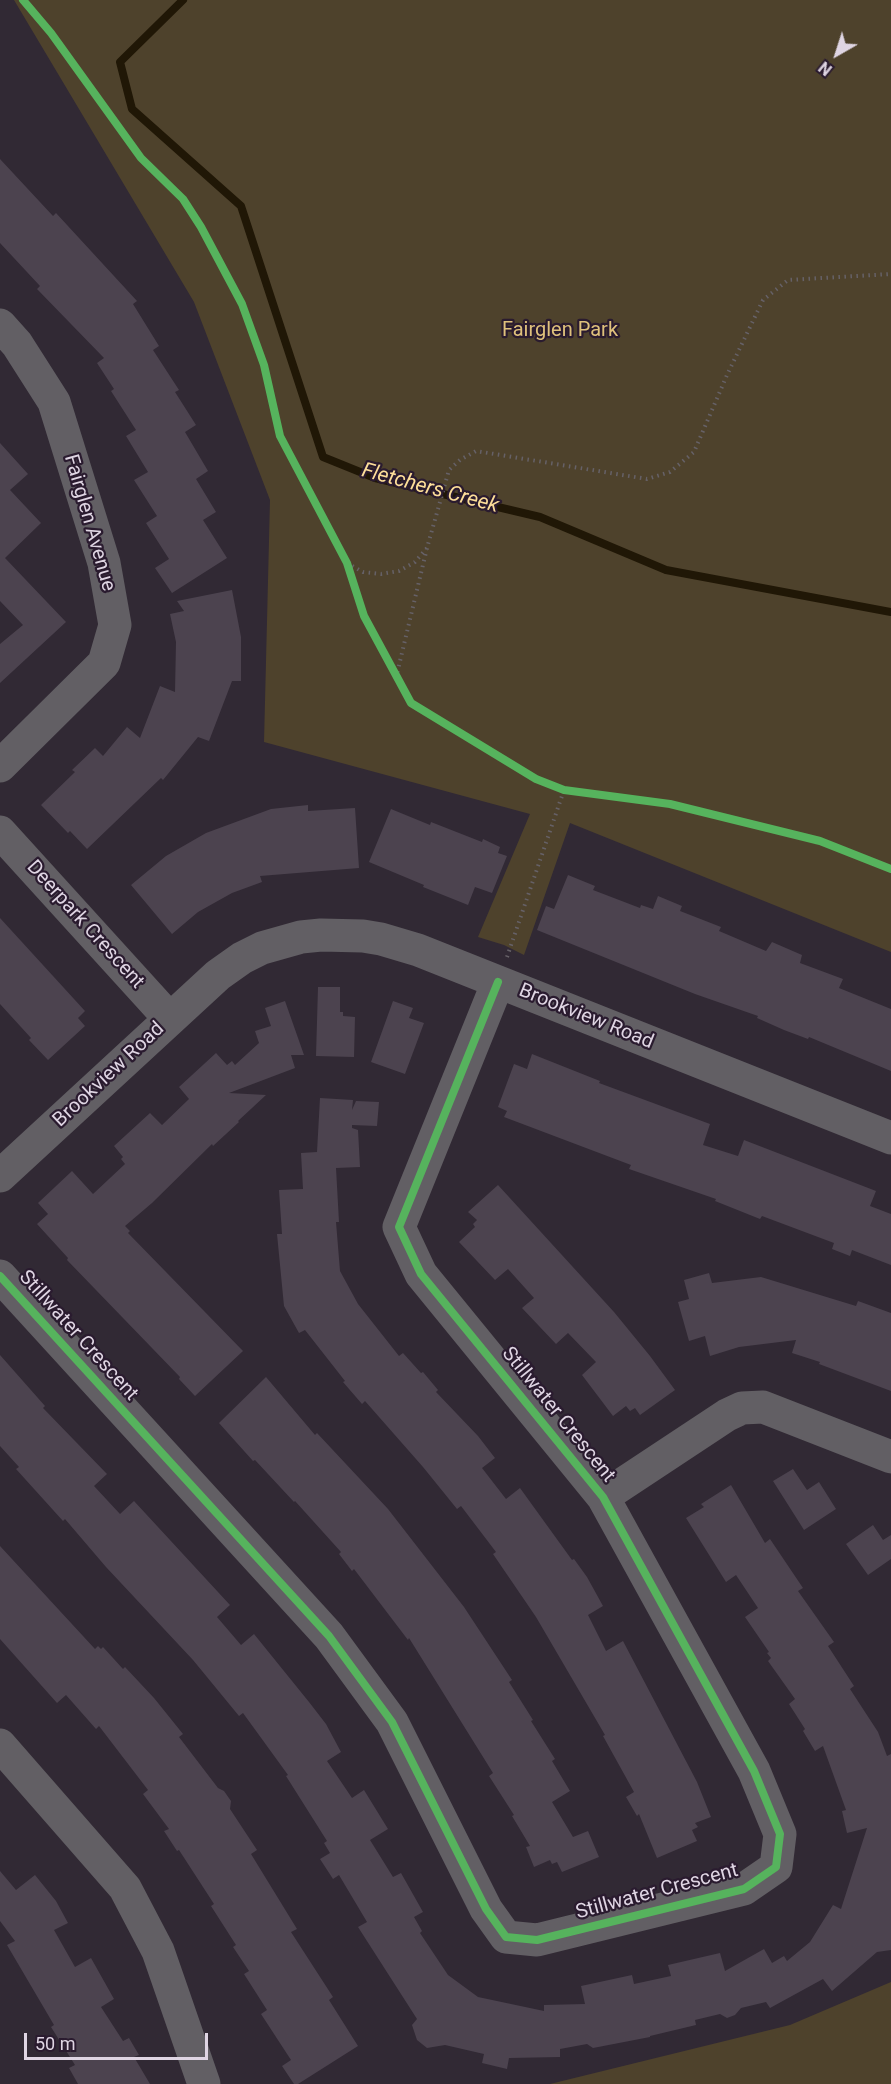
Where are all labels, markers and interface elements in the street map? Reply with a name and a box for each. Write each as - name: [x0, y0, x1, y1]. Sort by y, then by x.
- north arrow: [807, 24, 867, 84]
- text: N: [815, 57, 836, 79]
- park label: Fairglen Park: [502, 319, 618, 343]
- street label: Fairglen Avenue: [58, 452, 120, 594]
- water label: Fletchers Creek: [359, 459, 501, 519]
- street label: Deerpark Crescent: [21, 856, 149, 994]
- street label: Brookview Road: [515, 979, 657, 1055]
- street label: Brookview Road: [49, 1017, 169, 1133]
- street label: Stillwater Crescent: [13, 1266, 143, 1406]
- street label: Stillwater Crescent: [496, 1343, 620, 1487]
- street label: Stillwater Crescent: [573, 1859, 741, 1925]
- scale bar: [27, 2021, 212, 2059]
- text: 50 m: [35, 2033, 75, 2054]

